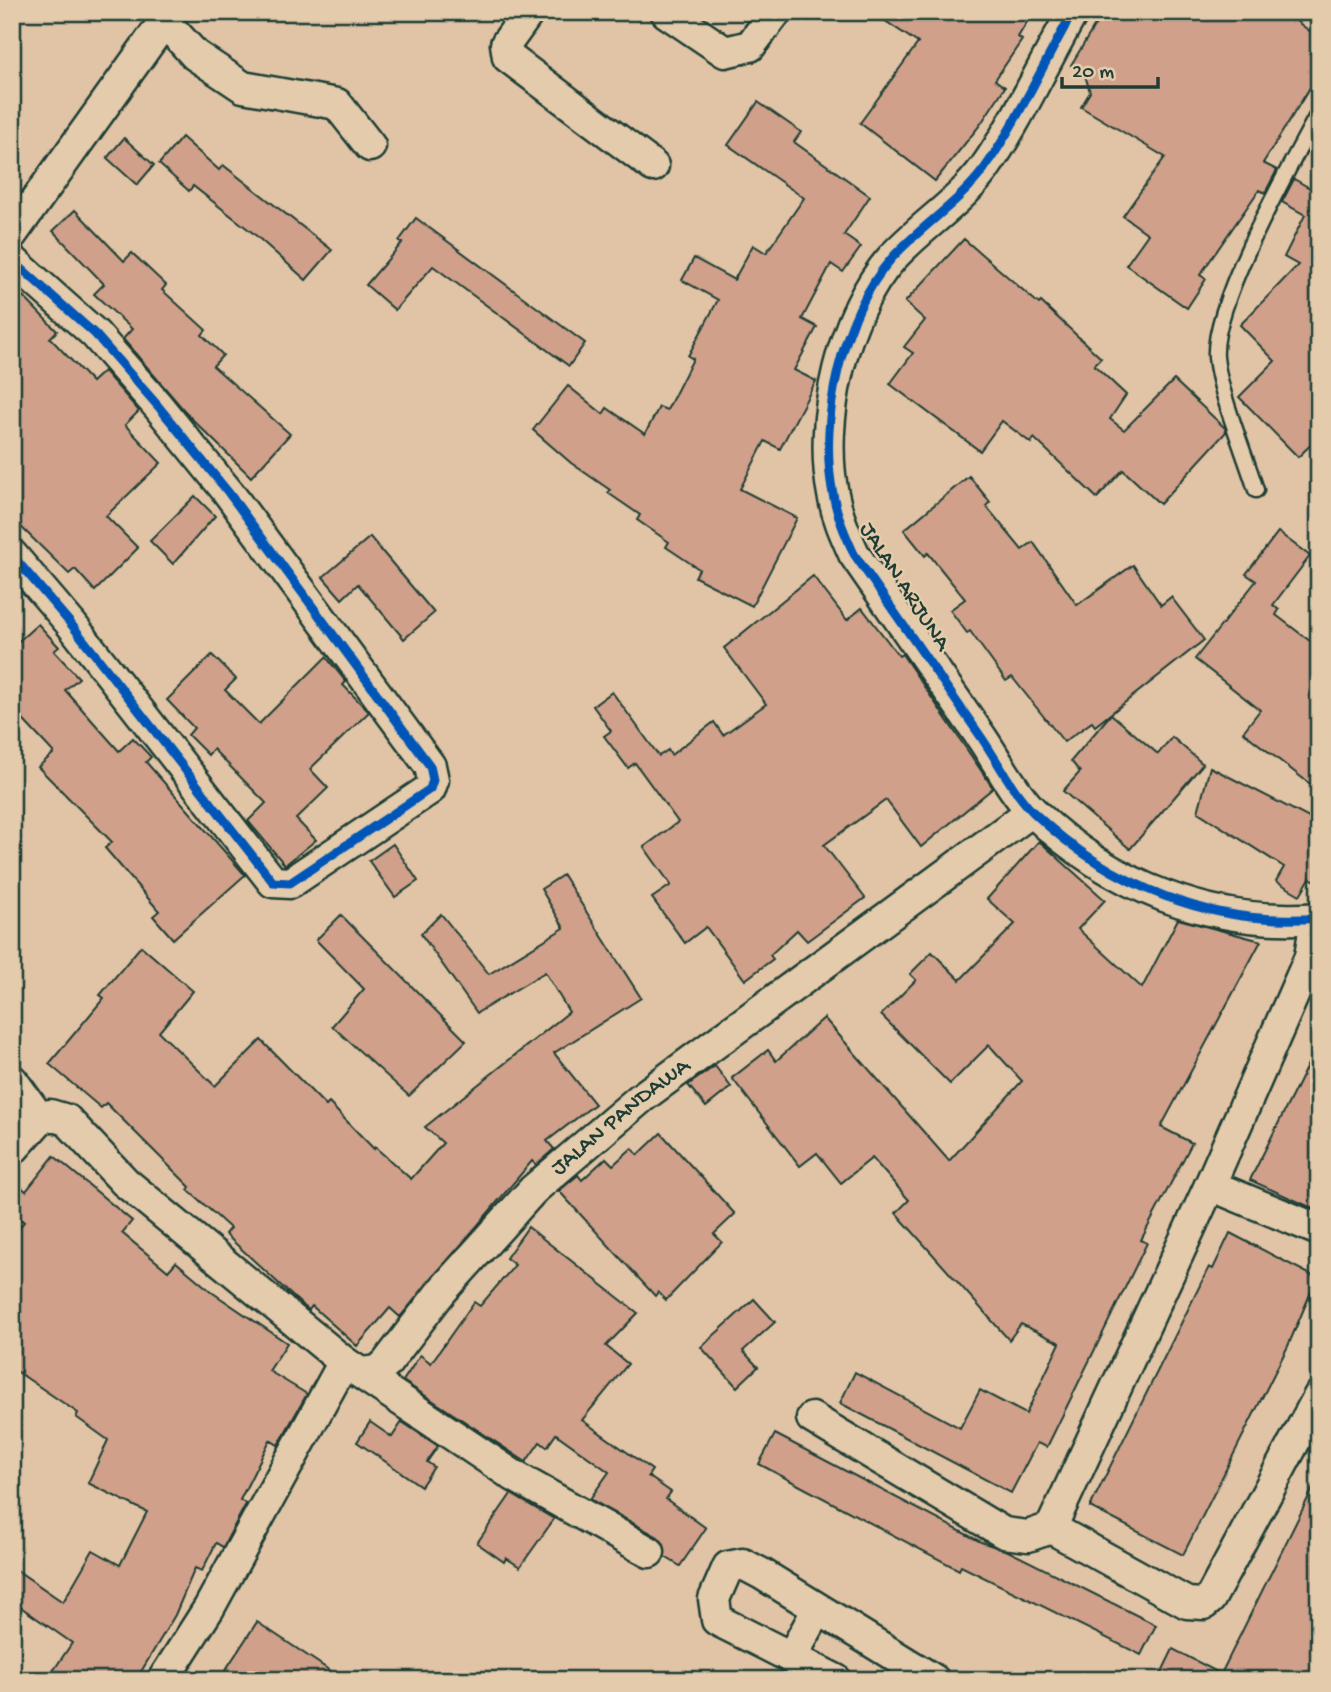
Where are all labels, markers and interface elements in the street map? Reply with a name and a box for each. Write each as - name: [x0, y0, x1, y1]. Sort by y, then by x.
- scale bar: [1062, 46, 1158, 90]
- text: 20 m: [1072, 61, 1114, 86]
- street label: JALAN ARJUNA: [852, 518, 956, 658]
- street label: JALAN PANDAWA: [546, 1052, 697, 1182]

